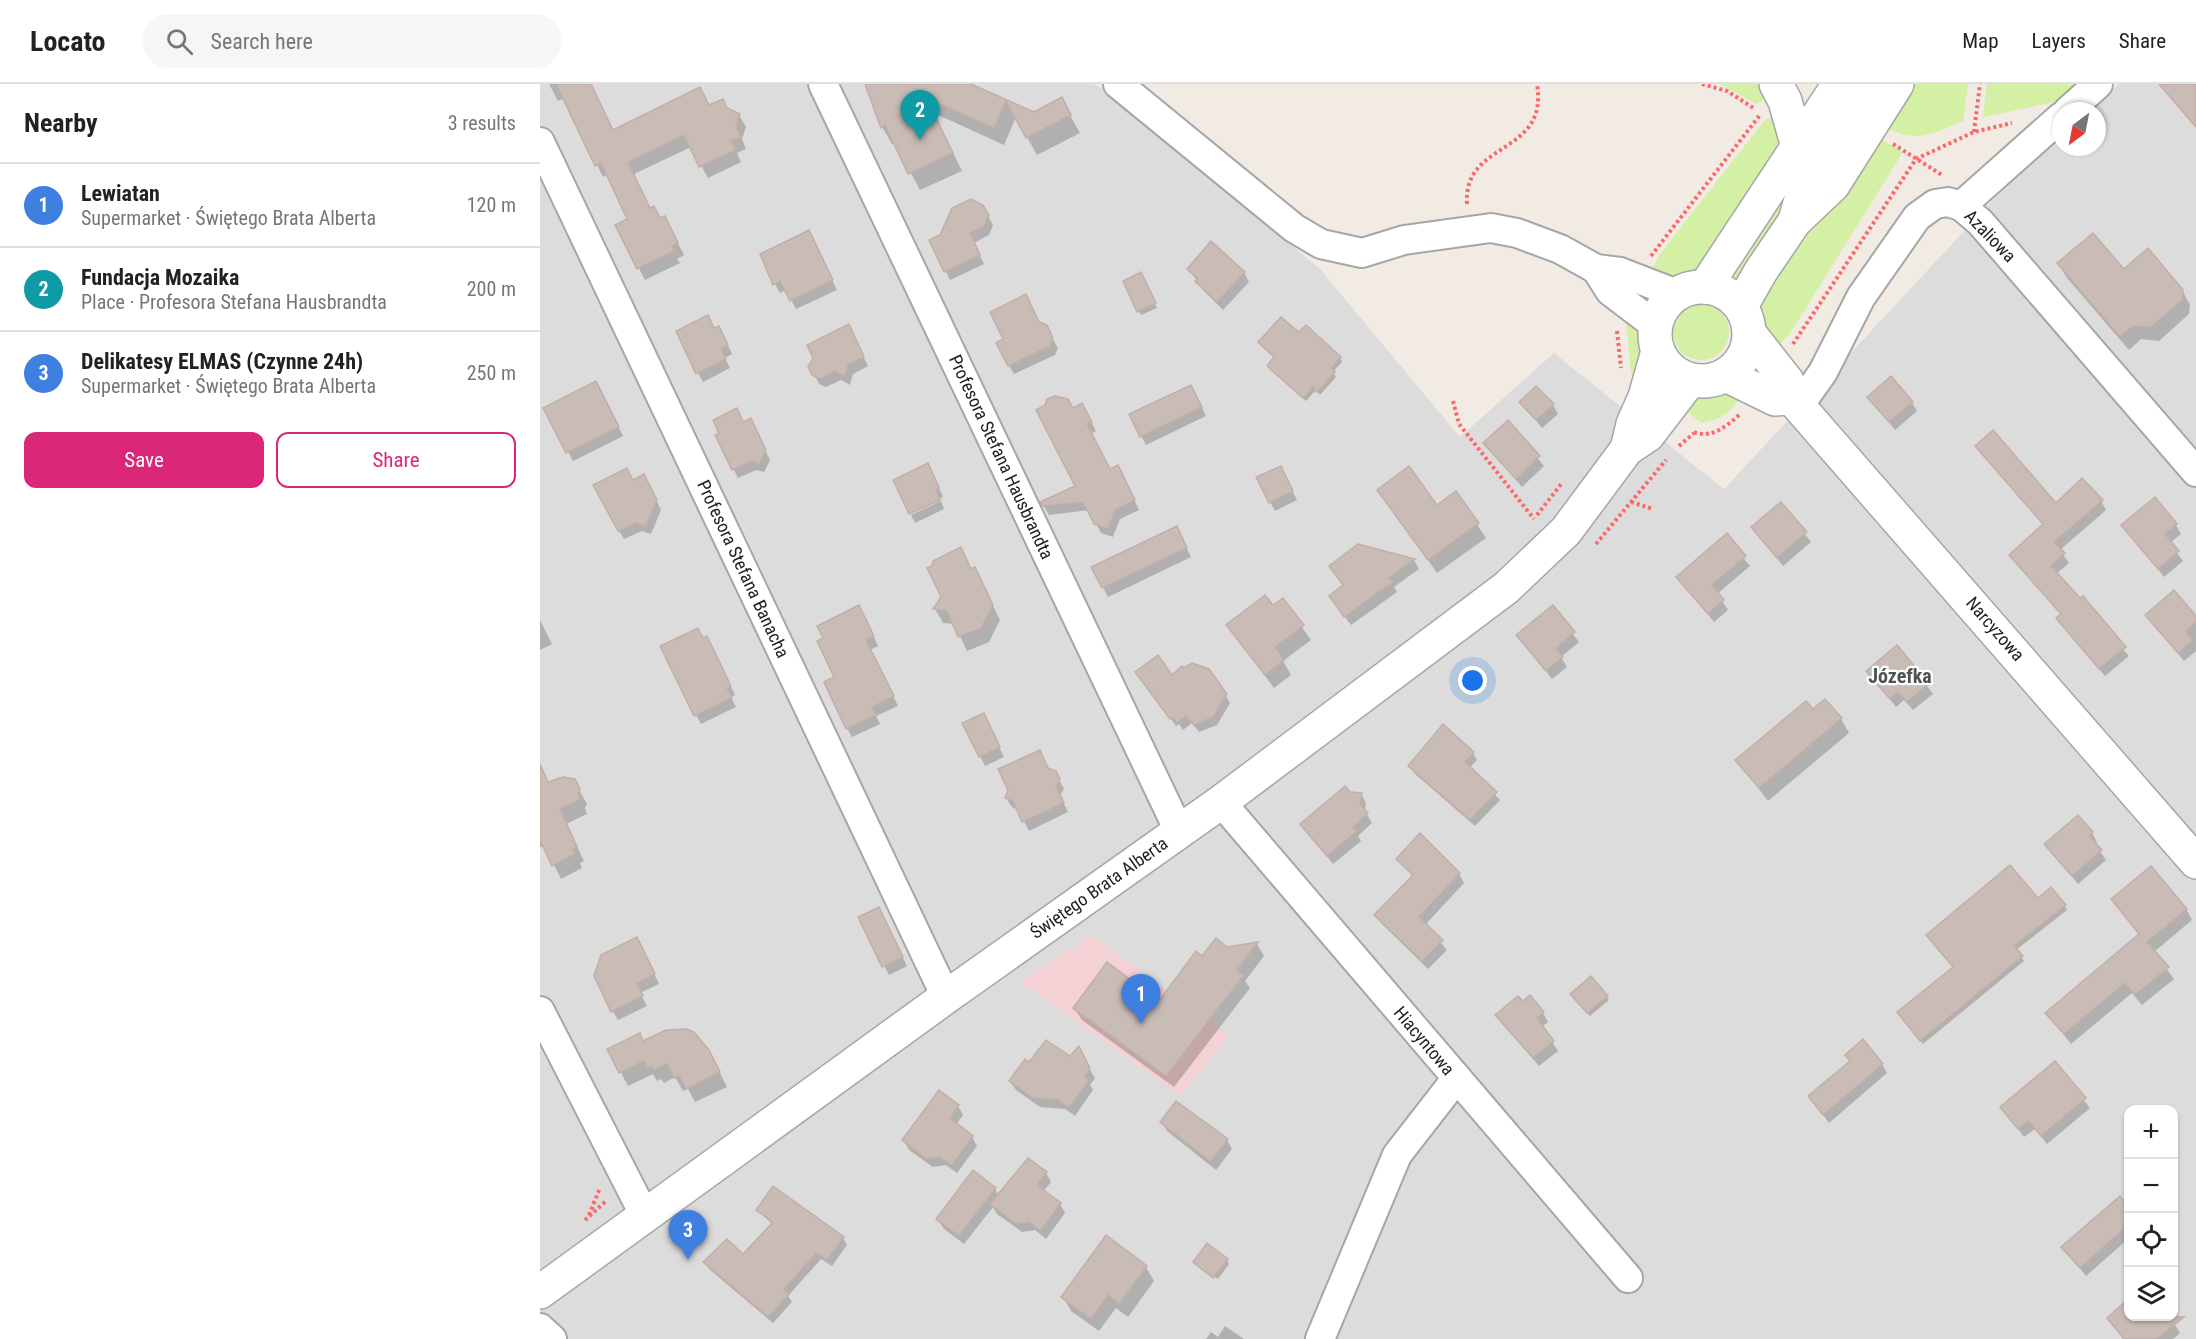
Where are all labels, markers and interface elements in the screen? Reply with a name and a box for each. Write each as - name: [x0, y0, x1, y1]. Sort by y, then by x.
- search box: [142, 14, 562, 68]
- text: Locato: [30, 25, 106, 58]
- icon: search: [163, 25, 196, 58]
- text: Search here: [211, 29, 313, 54]
- text: Map: [1962, 29, 1999, 53]
- text: Layers: [2032, 29, 2086, 53]
- text: Share: [2119, 29, 2166, 53]
- pin: 2: [900, 91, 940, 140]
- north arrow: [2052, 102, 2106, 156]
- text: Nearby: [24, 108, 98, 138]
- text: 3 results: [448, 111, 516, 135]
- text: Lewiatan: [81, 181, 160, 206]
- text: 1: [38, 193, 49, 217]
- text: 120 m: [467, 193, 516, 217]
- street label: Azaliowa: [1960, 205, 2020, 266]
- text: Supermarket · Świętego Brata Alberta: [81, 206, 376, 230]
- text: Fundacja Mozaika: [81, 265, 239, 290]
- text: 2: [38, 277, 49, 301]
- text: 200 m: [467, 277, 516, 301]
- text: Place · Profesora Stefana Hausbrandta: [81, 290, 387, 314]
- text: Delikatesy ELMAS (Czynne 24h): [81, 349, 363, 374]
- street label: Profesora Stefana Hausbrandta: [945, 351, 1058, 562]
- text: 3: [38, 361, 49, 385]
- text: 250 m: [467, 361, 516, 385]
- text: Supermarket · Świętego Brata Alberta: [81, 374, 376, 398]
- button: Save: [24, 432, 264, 488]
- button: Share: [276, 432, 516, 488]
- street label: Profesora Stefana Banacha: [693, 477, 794, 661]
- street label: Narcyzowa: [1962, 592, 2029, 665]
- district label: Józefka: [1868, 664, 1932, 688]
- your location: [1458, 666, 1487, 695]
- street label: Świętego Brata Alberta: [1026, 832, 1171, 943]
- pin: 1: [1122, 974, 1160, 1024]
- street label: Hiacyntowa: [1390, 1002, 1459, 1079]
- map controls: [2124, 1105, 2178, 1321]
- button: +: [2124, 1105, 2178, 1159]
- button: −: [2124, 1159, 2178, 1213]
- pin: 3: [668, 1210, 708, 1260]
- button: locate: [2124, 1213, 2178, 1267]
- button: layers: [2124, 1267, 2178, 1321]

